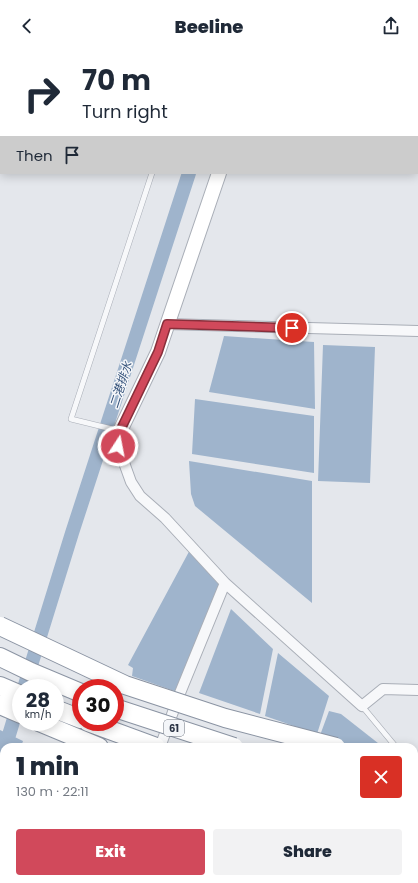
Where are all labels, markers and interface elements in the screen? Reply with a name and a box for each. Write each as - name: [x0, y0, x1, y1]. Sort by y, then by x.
- text: Beeline: [175, 14, 243, 39]
- icon: back: [16, 15, 38, 37]
- icon: share: [380, 15, 402, 37]
- text: 70 m: [82, 61, 151, 100]
- icon: right: [16, 68, 68, 120]
- text: Turn right: [82, 99, 168, 124]
- icon: arrive: [61, 144, 83, 166]
- text: Then: [16, 145, 53, 166]
- pin: [275, 311, 309, 345]
- icon: arrive: [281, 317, 303, 339]
- water label: 二港排水: [105, 358, 136, 410]
- position arrow: [97, 425, 139, 467]
- speed limit sign: 30: [72, 679, 124, 731]
- text: 28: [26, 686, 50, 714]
- text: km/h: [25, 707, 51, 722]
- road number: 61: [164, 720, 184, 736]
- text: 1 min: [16, 750, 79, 783]
- button: close: [360, 756, 402, 798]
- text: 130 m · 22:11: [16, 782, 89, 801]
- button: Exit: [16, 829, 205, 875]
- button: Share: [213, 829, 402, 875]

